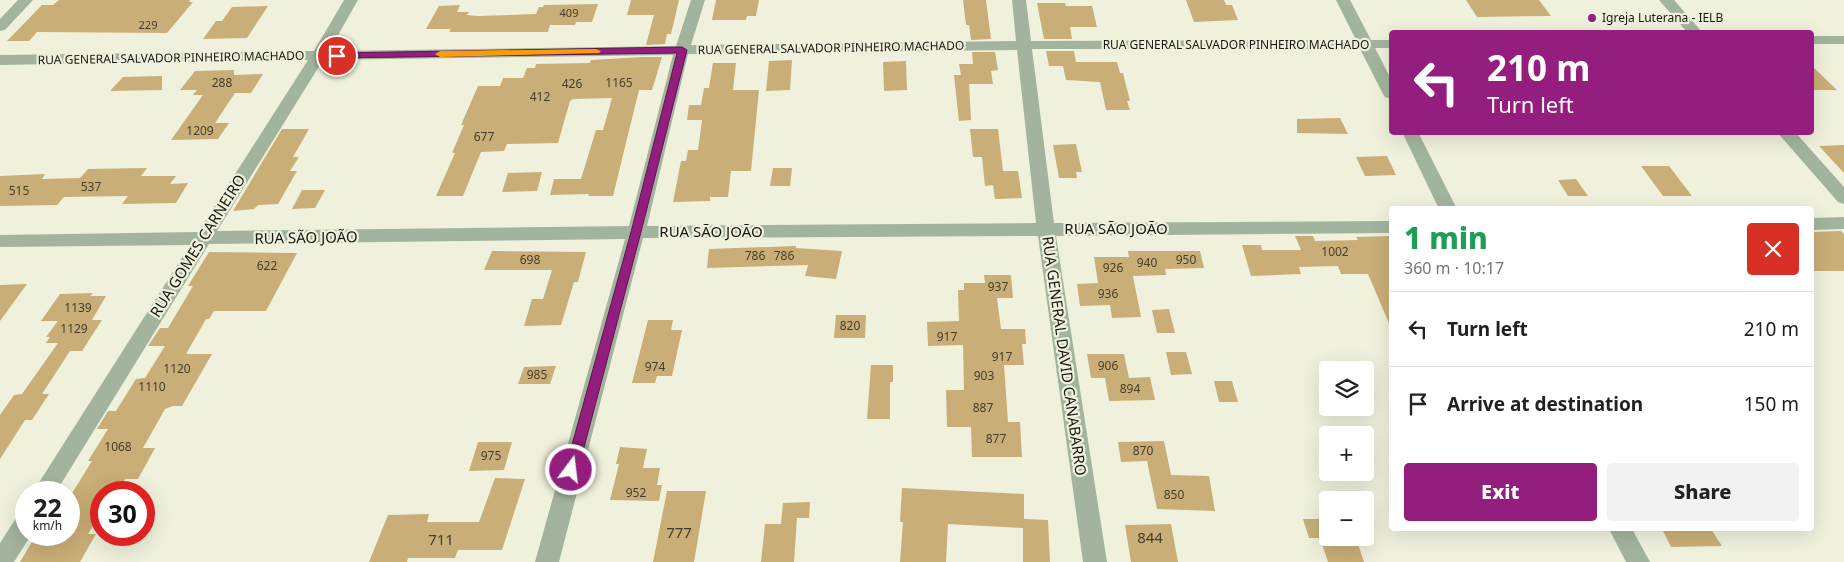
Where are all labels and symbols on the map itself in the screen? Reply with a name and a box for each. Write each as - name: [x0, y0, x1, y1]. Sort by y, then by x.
- house number: 409: [560, 5, 578, 20]
- place label: Igreja Luterana - IELB: [1602, 9, 1723, 26]
- marker: Igreja Luterana - IELB: [1586, 12, 1598, 24]
- house number: 229: [139, 17, 157, 32]
- pin: [316, 35, 358, 77]
- street label: RUA GENERAL SALVADOR PINHEIRO MACHADO: [1103, 36, 1369, 53]
- street label: RUA GENERAL SALVADOR PINHEIRO MACHADO: [698, 37, 964, 58]
- street label: RUA GENERAL SALVADOR PINHEIRO MACHADO: [38, 47, 304, 68]
- house number: 288: [212, 74, 232, 91]
- house number: 1165: [605, 74, 633, 91]
- house number: 426: [562, 75, 582, 92]
- house number: 412: [530, 88, 550, 105]
- house number: 1209: [186, 122, 214, 139]
- house number: 677: [474, 128, 494, 145]
- street label: RUA GOMES CARNEIRO: [145, 170, 249, 321]
- house number: 537: [81, 178, 101, 195]
- house number: 515: [9, 182, 29, 199]
- street label: RUA SÃO JOÃO: [1064, 218, 1168, 238]
- street label: RUA SÃO JOÃO: [659, 221, 763, 241]
- street label: RUA SÃO JOÃO: [254, 226, 358, 248]
- street label: RUA GENERAL DAVID CANABARRO: [1038, 235, 1092, 477]
- house number: 1002: [1321, 243, 1349, 260]
- house number: 786: [745, 247, 765, 264]
- house number: 786: [774, 247, 794, 264]
- house number: 698: [520, 251, 540, 268]
- house number: 950: [1176, 251, 1196, 268]
- house number: 940: [1137, 254, 1157, 271]
- house number: 622: [257, 257, 277, 274]
- house number: 926: [1103, 259, 1123, 276]
- house number: 937: [988, 278, 1008, 295]
- house number: 936: [1098, 285, 1118, 302]
- house number: 1139: [64, 299, 92, 316]
- house number: 820: [840, 317, 860, 334]
- house number: 1129: [60, 320, 88, 337]
- house number: 917: [937, 328, 957, 345]
- house number: 917: [992, 348, 1012, 365]
- house number: 906: [1098, 357, 1118, 374]
- house number: 974: [645, 358, 665, 375]
- house number: 1120: [163, 360, 191, 377]
- house number: 985: [527, 366, 547, 383]
- house number: 903: [974, 367, 994, 384]
- house number: 1110: [138, 378, 166, 395]
- house number: 894: [1120, 380, 1140, 397]
- house number: 887: [973, 399, 993, 416]
- house number: 877: [986, 430, 1006, 447]
- house number: 1068: [104, 438, 132, 455]
- house number: 870: [1133, 442, 1153, 459]
- position arrow: [544, 443, 596, 495]
- house number: 975: [481, 447, 501, 464]
- speed limit sign: 30: [90, 481, 155, 546]
- house number: 952: [626, 484, 646, 501]
- house number: 850: [1164, 486, 1184, 503]
- house number: 777: [666, 522, 692, 542]
- house number: 844: [1137, 527, 1163, 547]
- house number: 711: [428, 529, 454, 549]

